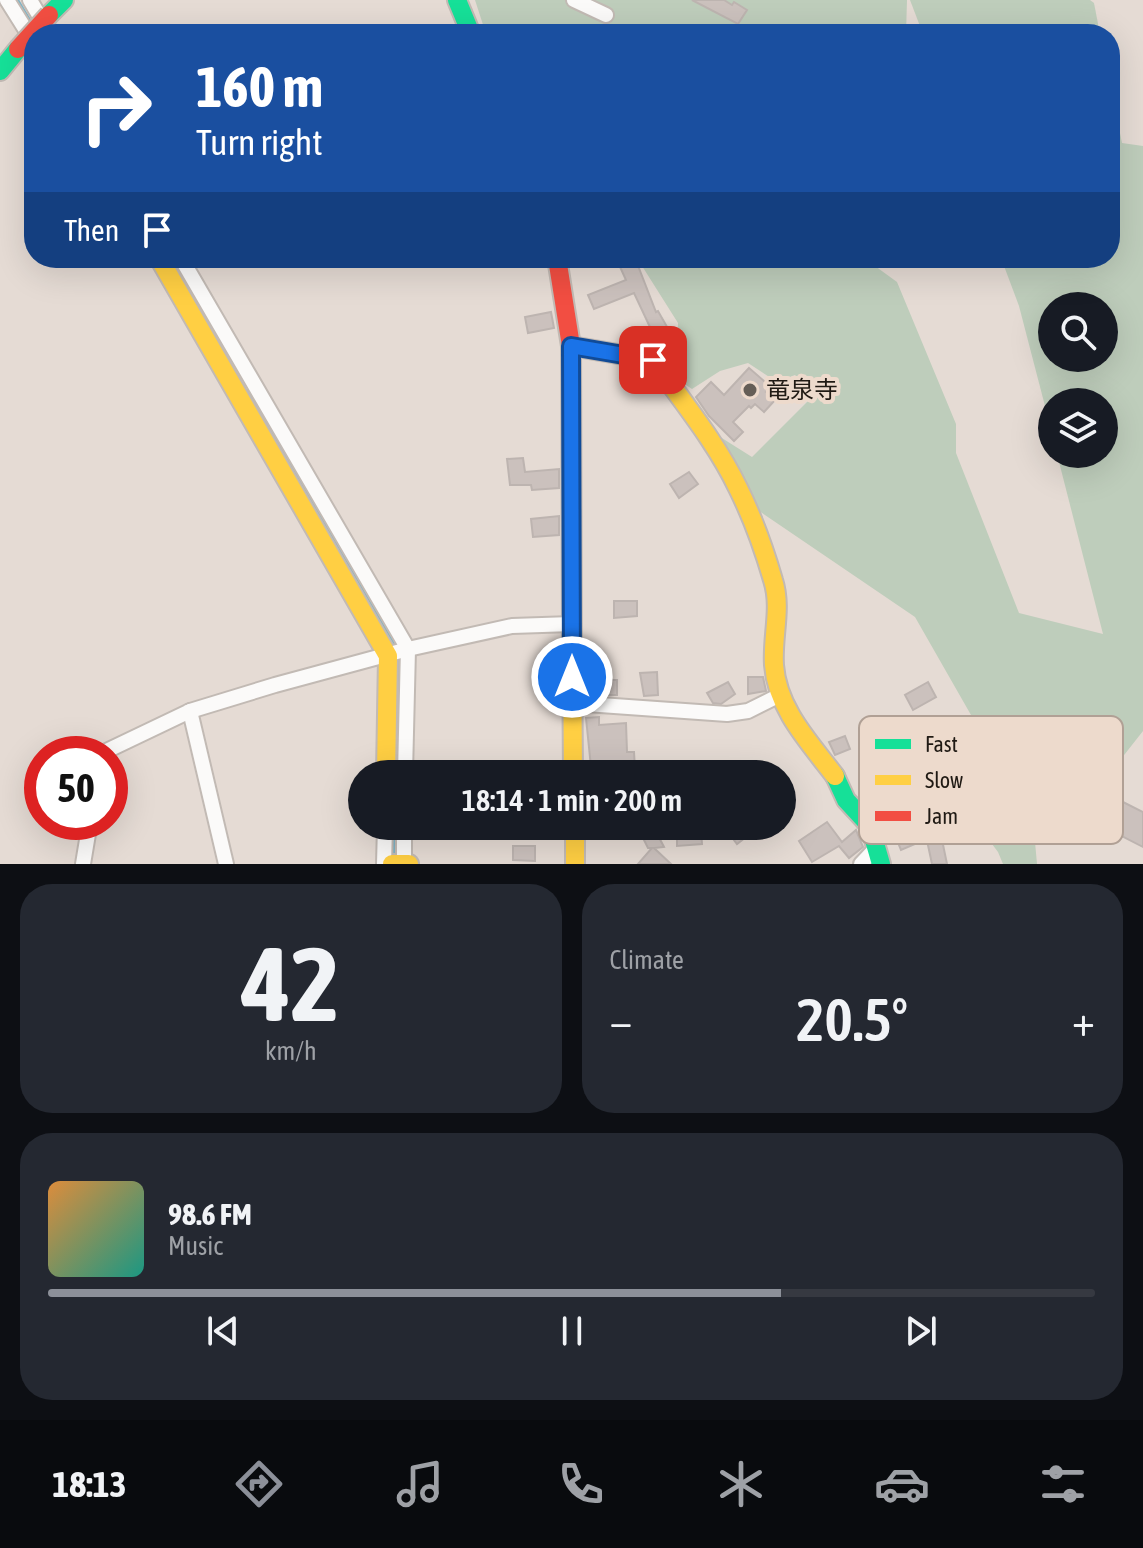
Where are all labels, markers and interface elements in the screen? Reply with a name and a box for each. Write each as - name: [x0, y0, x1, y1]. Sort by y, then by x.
- text: 160 m: [196, 55, 323, 119]
- icon: right: [64, 56, 168, 160]
- text: Turn right: [196, 121, 323, 163]
- icon: arrive: [135, 208, 179, 252]
- text: Then: [64, 213, 119, 247]
- map controls: [1038, 292, 1118, 468]
- button: search: [1038, 292, 1118, 372]
- pin: [619, 326, 687, 394]
- icon: arrive: [631, 338, 675, 382]
- place label: 竜泉寺: [766, 376, 838, 403]
- marker: 竜泉寺: [741, 381, 759, 399]
- button: layers: [1038, 388, 1118, 468]
- position arrow: [530, 635, 614, 719]
- legend: [859, 716, 1123, 844]
- text: Fast: [925, 731, 958, 757]
- speed limit sign: 50: [24, 736, 128, 840]
- text: Slow: [925, 767, 963, 793]
- text: 18:14 · 1 min · 200 m: [462, 783, 682, 817]
- text: Jam: [925, 803, 958, 829]
- text: 42: [242, 924, 340, 1043]
- text: Climate: [610, 945, 684, 975]
- text: 20.5°: [796, 985, 908, 1054]
- text: −: [610, 995, 632, 1045]
- text: +: [1072, 995, 1095, 1045]
- text: km/h: [265, 1036, 317, 1066]
- text: 98.6 FM: [168, 1197, 252, 1231]
- text: Music: [168, 1231, 223, 1261]
- icon: previous: [201, 1309, 245, 1353]
- icon: pause: [550, 1309, 594, 1353]
- icon: next: [899, 1309, 943, 1353]
- icon: directions: [231, 1456, 287, 1512]
- icon: music: [392, 1456, 448, 1512]
- icon: phone: [553, 1456, 609, 1512]
- icon: climate: [713, 1456, 769, 1512]
- icon: car: [874, 1456, 930, 1512]
- icon: filters: [1035, 1456, 1091, 1512]
- text: 18:13: [52, 1463, 126, 1505]

